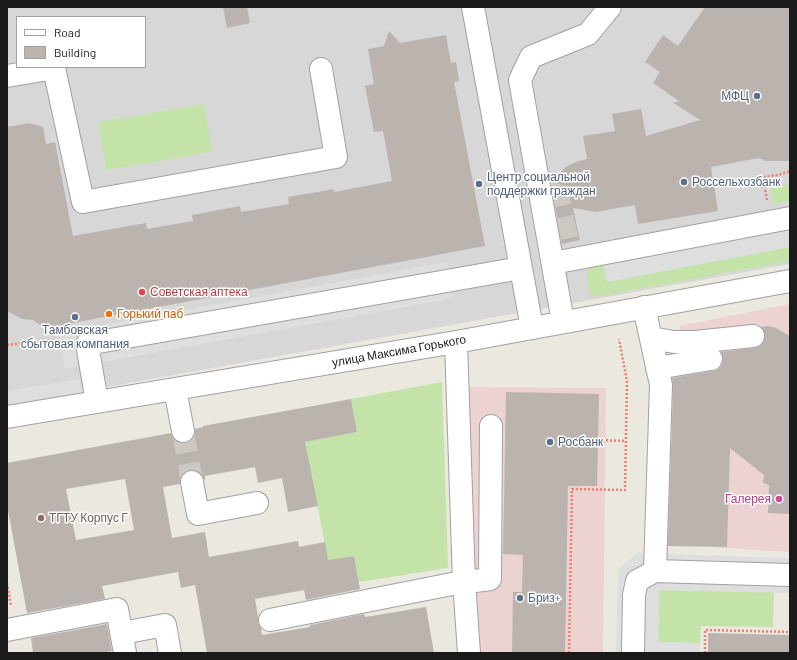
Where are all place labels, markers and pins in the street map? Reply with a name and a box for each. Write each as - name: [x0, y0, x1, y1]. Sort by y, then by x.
- place label: МФЦ: [721, 89, 749, 103]
- marker: МФЦ: [752, 91, 762, 101]
- place label: Центр социальной поддержки граждан: [487, 170, 596, 198]
- place label: Россельхозбанк: [692, 175, 781, 189]
- marker: Россельхозбанк: [679, 177, 689, 187]
- marker: Центр социальной поддержки граждан: [474, 179, 484, 189]
- place label: Советская аптека: [150, 285, 248, 299]
- marker: Советская аптека: [137, 287, 147, 297]
- place label: Горький паб: [117, 307, 183, 321]
- marker: Горький паб: [104, 309, 114, 319]
- marker: Тамбовская сбытовая компания: [70, 312, 80, 322]
- place label: Тамбовская сбытовая компания: [21, 323, 129, 351]
- place label: Росбанк: [558, 435, 603, 449]
- marker: Росбанк: [545, 437, 555, 447]
- place label: Галерея: [725, 492, 771, 506]
- marker: Галерея: [774, 494, 784, 504]
- place label: ТГТУ Корпус Г: [49, 511, 128, 525]
- marker: ТГТУ Корпус Г: [36, 513, 46, 523]
- place label: Бриз+: [528, 591, 561, 605]
- marker: Бриз+: [515, 593, 525, 603]

